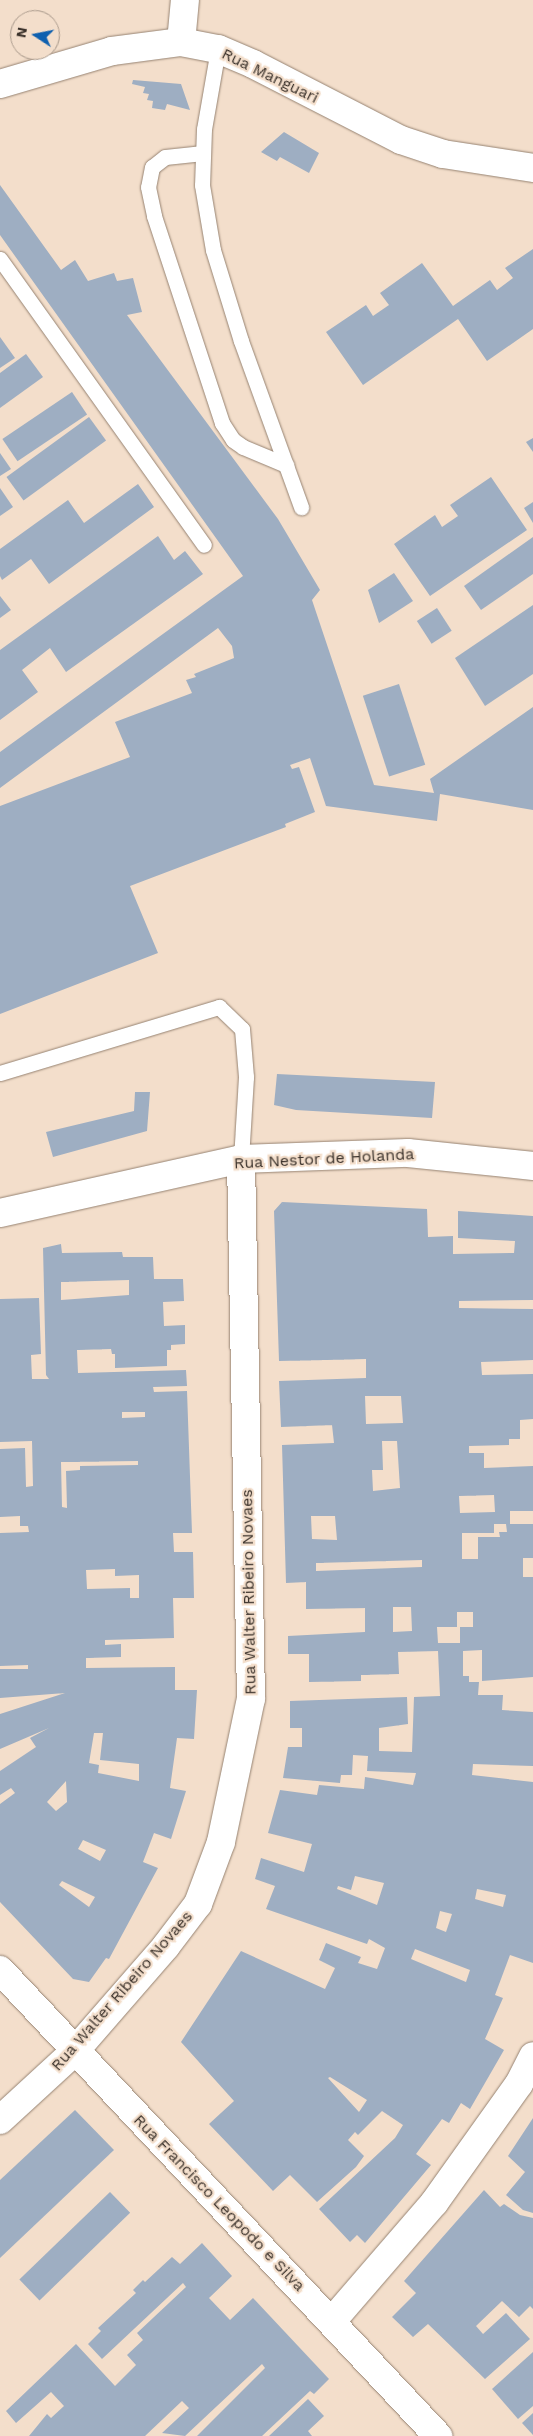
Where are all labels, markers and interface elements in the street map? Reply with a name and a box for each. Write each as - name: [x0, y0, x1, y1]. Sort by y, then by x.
- north arrow: [10, 10, 60, 60]
- text: N: [12, 26, 30, 39]
- street label: Rua Manguari: [218, 44, 322, 108]
- street label: Rua Nestor de Holanda: [233, 1145, 415, 1173]
- street label: Rua Walter Ribeiro Novaes: [238, 1488, 260, 1696]
- street label: Rua Walter Ribeiro Novaes: [47, 1907, 197, 2075]
- street label: Rua Francisco Leopodo e Silva: [129, 2111, 309, 2295]

